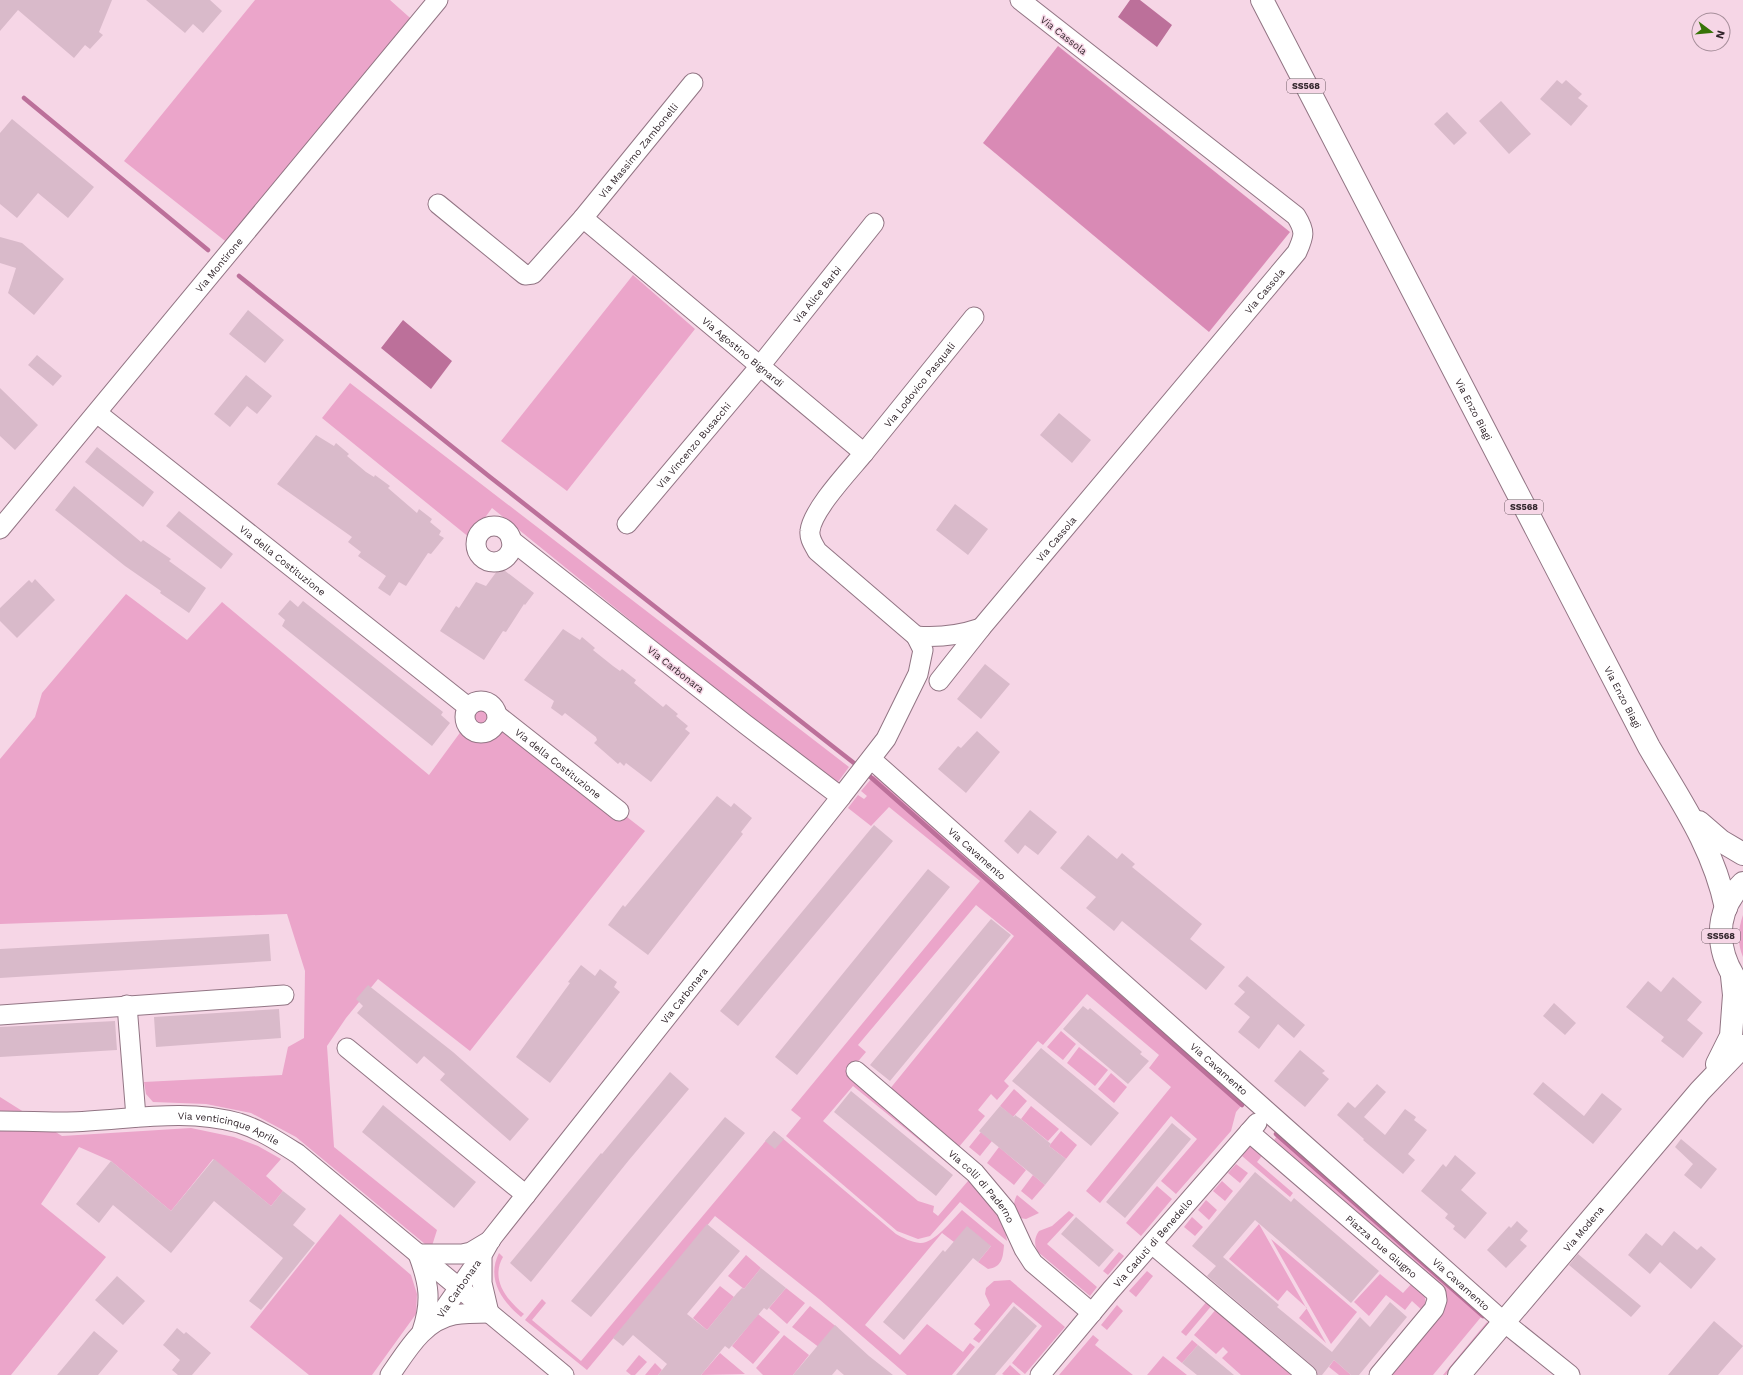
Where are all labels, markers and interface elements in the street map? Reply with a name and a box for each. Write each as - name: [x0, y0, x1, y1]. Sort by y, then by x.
- north arrow: [1691, 12, 1731, 52]
- street label: Via Cassola: [1038, 14, 1089, 57]
- text: N: [1713, 29, 1728, 40]
- road number: SS568: [1287, 79, 1325, 93]
- street label: Via Massimo Zambonelli: [597, 101, 680, 200]
- street label: Via Montirone: [193, 235, 245, 295]
- street label: Via Alice Barbi: [791, 264, 844, 326]
- street label: Via Cassola: [1243, 266, 1287, 316]
- street label: Via Agostino Bignardi: [700, 315, 786, 389]
- street label: Via Lodovico Pasquali: [882, 340, 957, 430]
- street label: Via Enzo Biagi: [1453, 377, 1494, 442]
- street label: Via Vincenzo Busacchi: [654, 400, 733, 491]
- road number: SS568: [1505, 500, 1543, 514]
- street label: Via Cassola: [1034, 514, 1079, 564]
- street label: Via della Costituzione: [237, 523, 328, 598]
- street label: Via Carbonara: [645, 644, 706, 695]
- street label: Via Enzo Biagi: [1602, 664, 1643, 730]
- street label: Via della Costituzione: [513, 726, 603, 801]
- street label: Via Cavamento: [946, 825, 1008, 882]
- road number: SS568: [1702, 929, 1740, 943]
- street label: Via Carbonara: [659, 965, 710, 1026]
- street label: Via Cavamento: [1188, 1041, 1250, 1097]
- street label: Via venticinque Aprile: [178, 1110, 281, 1147]
- street label: Via colli di Paderno: [946, 1148, 1016, 1224]
- street label: Via Caduti di Benedello: [1111, 1196, 1195, 1289]
- street label: Via Modena: [1561, 1204, 1606, 1254]
- street label: Piazza Due Giugno: [1344, 1213, 1419, 1280]
- street label: Via Cavamento: [1430, 1256, 1492, 1313]
- street label: Via Carbonara: [435, 1257, 483, 1320]

